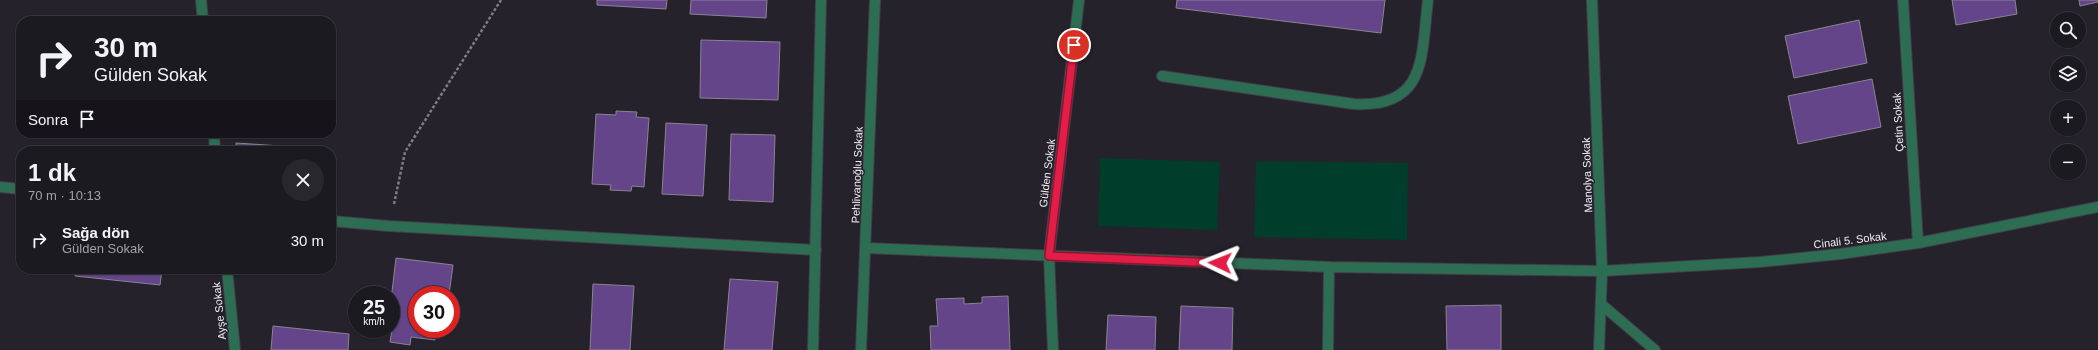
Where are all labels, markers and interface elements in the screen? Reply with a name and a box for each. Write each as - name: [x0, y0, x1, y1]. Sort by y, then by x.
- map controls: [2050, 12, 2086, 180]
- button: search: [2050, 12, 2086, 48]
- pin: [1057, 28, 1091, 62]
- icon: right: [28, 32, 80, 84]
- text: 30 m: [94, 32, 158, 63]
- icon: arrive: [1063, 34, 1085, 56]
- button: layers: [2050, 56, 2086, 92]
- text: Gülden Sokak: [94, 65, 207, 85]
- street label: Çetin Sokak: [1890, 92, 1906, 152]
- button: +: [2050, 100, 2086, 136]
- icon: arrive: [76, 108, 98, 130]
- text: Sonra: [28, 111, 68, 128]
- street label: Pehlivanoğlu Sokak: [849, 126, 865, 223]
- street label: Gülden Sokak: [1037, 137, 1057, 208]
- street label: Manolya Sokak: [1580, 137, 1594, 213]
- button: −: [2050, 144, 2086, 180]
- text: 1 dk: [28, 159, 76, 186]
- button: close: [282, 159, 324, 201]
- text: 70 m · 10:13: [28, 188, 101, 203]
- text: Sağa dön: [62, 224, 130, 241]
- icon: right: [28, 229, 50, 251]
- street label: Cinali 5. Sokak: [1813, 230, 1888, 250]
- text: 30 m: [291, 232, 324, 249]
- text: Gülden Sokak: [62, 241, 144, 256]
- position arrow: [1199, 242, 1241, 284]
- street label: Ayşe Sokak: [210, 281, 228, 340]
- speed limit sign: 30: [408, 286, 460, 338]
- text: 25: [363, 296, 385, 318]
- text: km/h: [363, 316, 385, 327]

